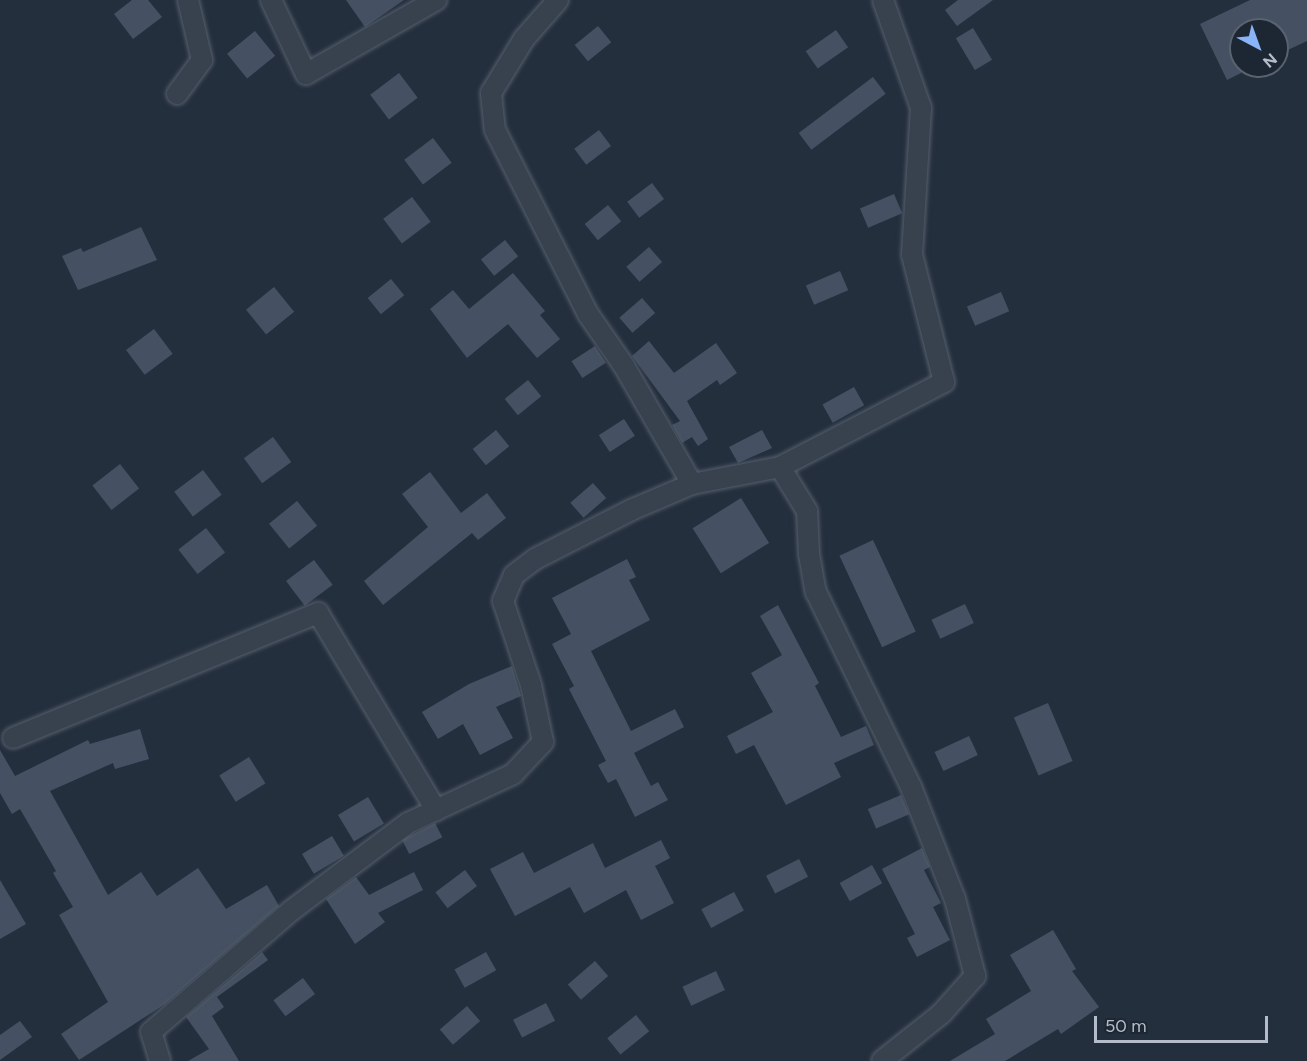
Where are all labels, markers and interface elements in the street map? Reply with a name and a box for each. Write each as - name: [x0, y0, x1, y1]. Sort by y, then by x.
- north arrow: [1229, 18, 1289, 78]
- text: N: [1259, 49, 1281, 72]
- scale bar: [1097, 1004, 1271, 1042]
- text: 50 m: [1105, 1015, 1147, 1037]

